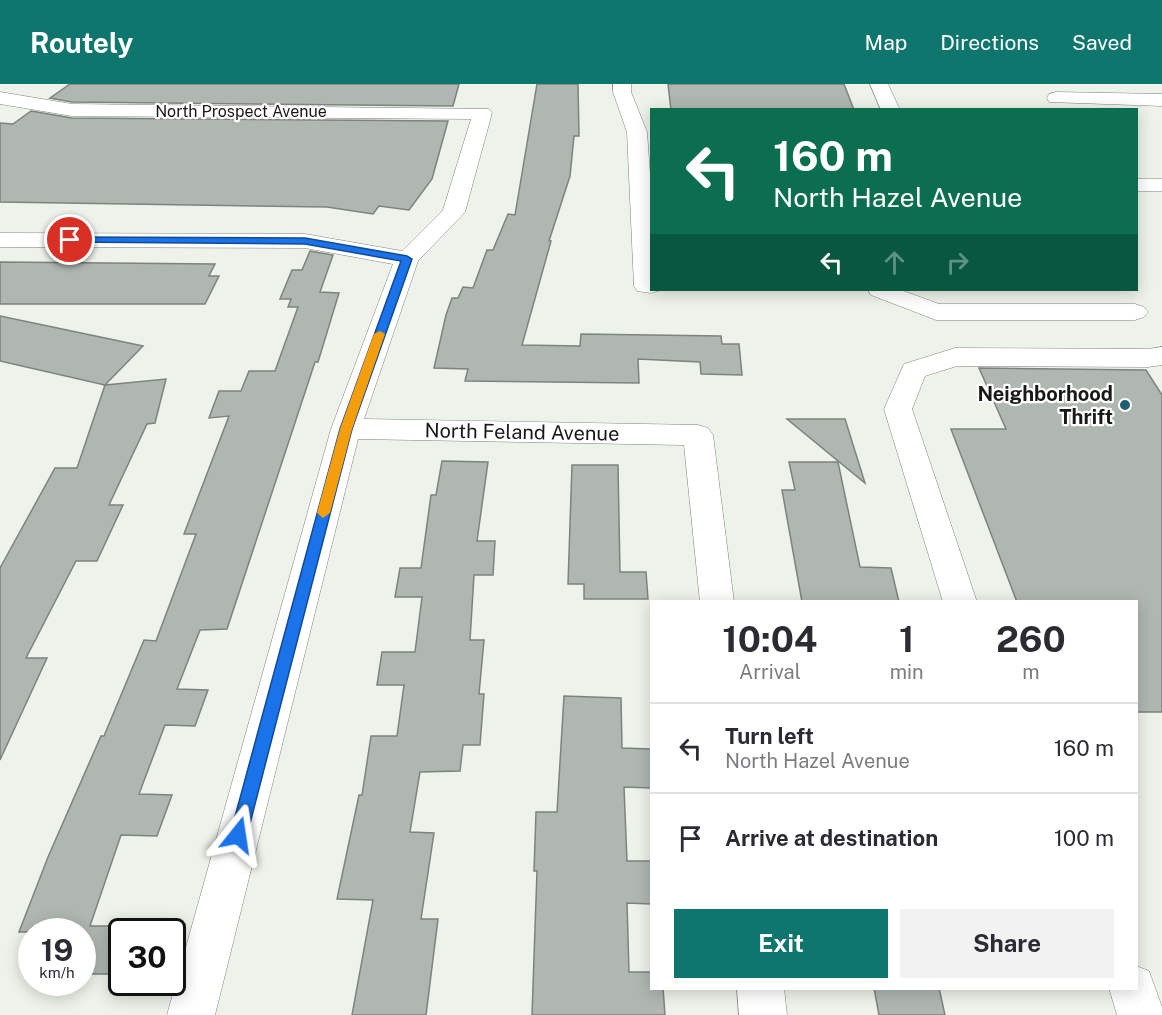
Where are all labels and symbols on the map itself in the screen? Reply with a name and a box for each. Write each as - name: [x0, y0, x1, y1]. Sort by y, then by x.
- street label: North Prospect Avenue: [155, 102, 327, 121]
- pin: [44, 214, 95, 265]
- place label: Neighborhood Thrift: [977, 382, 1113, 429]
- marker: Neighborhood Thrift: [1118, 398, 1132, 412]
- street label: North Feland Avenue: [424, 418, 620, 446]
- position arrow: [206, 803, 270, 867]
- speed limit sign: 30: [108, 918, 186, 996]

